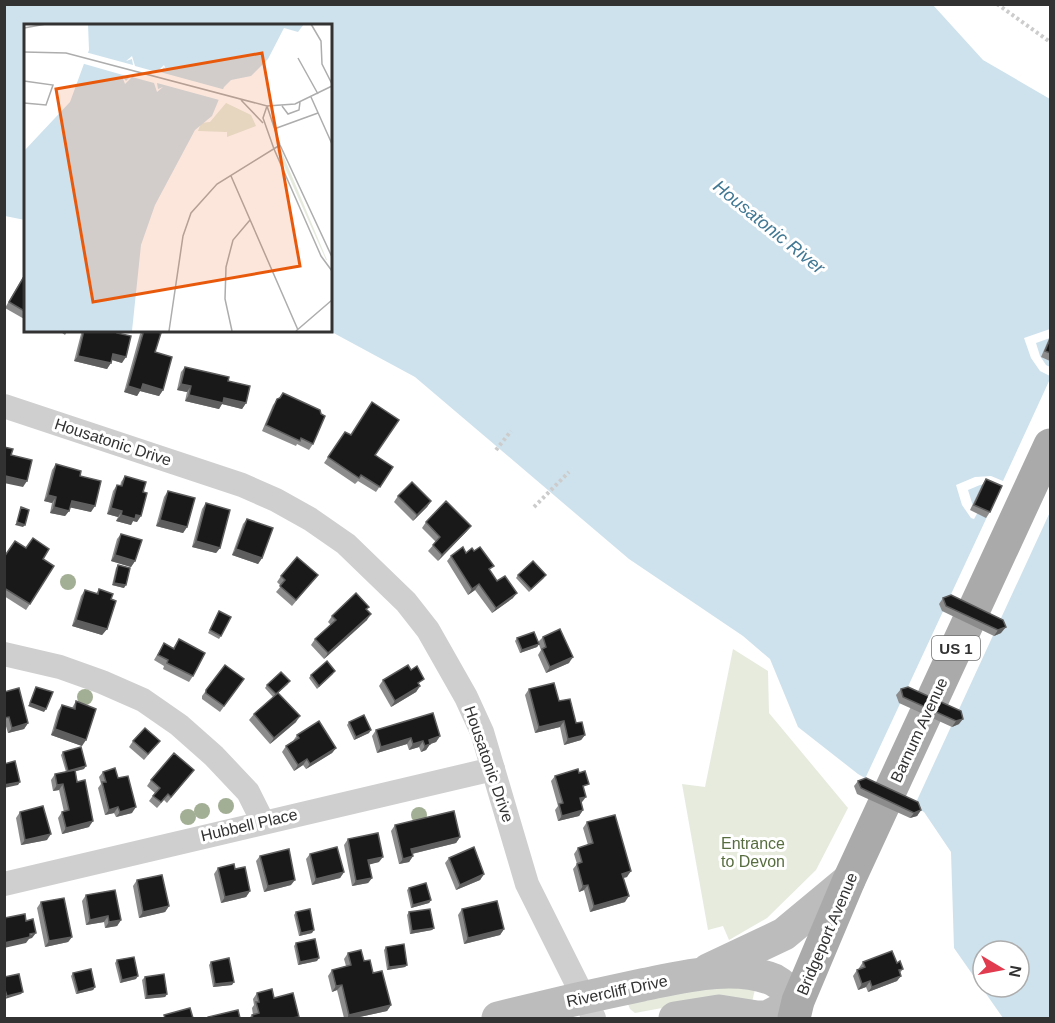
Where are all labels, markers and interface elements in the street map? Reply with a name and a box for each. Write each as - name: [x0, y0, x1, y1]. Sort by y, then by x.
- inset map: [24, 24, 332, 332]
- water label: Housatonic River: [709, 176, 829, 279]
- street label: Housatonic Drive: [52, 415, 174, 469]
- road number: US 1: [932, 636, 980, 660]
- street label: Barnum Avenue: [887, 675, 951, 785]
- street label: Housatonic Drive: [461, 704, 517, 824]
- street label: Hubbell Place: [199, 806, 299, 844]
- park label: Entrance to Devon: [721, 835, 785, 870]
- street label: Bridgeport Avenue: [794, 870, 861, 998]
- north arrow: [971, 939, 1031, 999]
- text: N: [1006, 964, 1025, 979]
- street label: Rivercliff Drive: [565, 972, 669, 1010]

